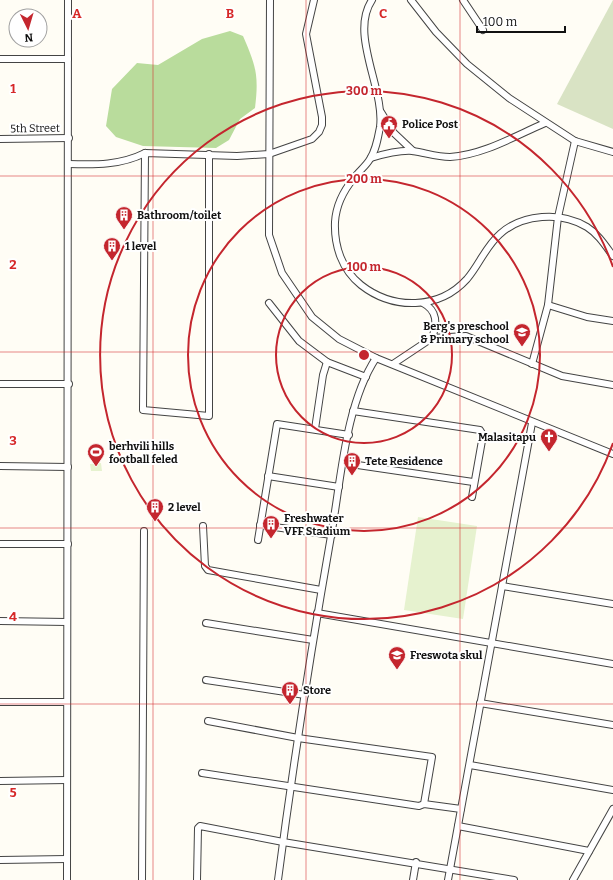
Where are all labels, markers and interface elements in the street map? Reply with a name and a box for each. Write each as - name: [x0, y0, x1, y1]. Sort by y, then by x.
- text: A: [72, 6, 82, 21]
- text: B: [226, 6, 234, 21]
- text: C: [379, 6, 387, 21]
- north arrow: [8, 8, 48, 48]
- scale bar: [477, 8, 565, 34]
- text: 100 m: [483, 15, 518, 29]
- text: N: [24, 31, 34, 44]
- text: 1: [10, 81, 16, 96]
- text: 300 m: [346, 84, 382, 98]
- public building icon: Police Post: [379, 114, 399, 139]
- place label: Police Post: [402, 118, 459, 131]
- street label: 5th Street: [10, 122, 60, 135]
- text: 200 m: [346, 172, 382, 186]
- building icon: Bathroom/toilet: [114, 205, 134, 230]
- place label: Bathroom/toilet: [137, 209, 222, 222]
- building icon: 1 level: [102, 236, 122, 261]
- place label: 1 level: [125, 240, 157, 253]
- text: 2: [9, 257, 17, 272]
- text: 100 m: [347, 260, 382, 274]
- place label: Berg's preschool & Primary school: [420, 320, 510, 346]
- school or university icon: Berg's preschool & Primary school: [512, 322, 532, 347]
- centre of rings: [357, 348, 371, 362]
- church icon: Malasitapu: [539, 427, 559, 452]
- place label: Malasitapu: [478, 431, 536, 444]
- text: 3: [9, 433, 17, 448]
- place label: berhvili hills football feled: [109, 440, 178, 466]
- sports icon: berhvili hills football feled: [86, 442, 106, 467]
- building icon: Tete Residence: [342, 451, 362, 476]
- place label: Tete Residence: [365, 455, 443, 468]
- building icon: 2 level: [145, 497, 165, 522]
- place label: 2 level: [168, 501, 201, 514]
- place label: Freshwater VFF Stadium: [284, 512, 351, 538]
- building icon: Freshwater VFF Stadium: [261, 514, 281, 539]
- text: 4: [9, 609, 17, 624]
- school or university icon: Freswota skul: [387, 645, 407, 670]
- place label: Freswota skul: [410, 649, 483, 662]
- building icon: Store: [280, 680, 300, 705]
- place label: Store: [303, 684, 331, 697]
- text: 5: [9, 785, 17, 800]

